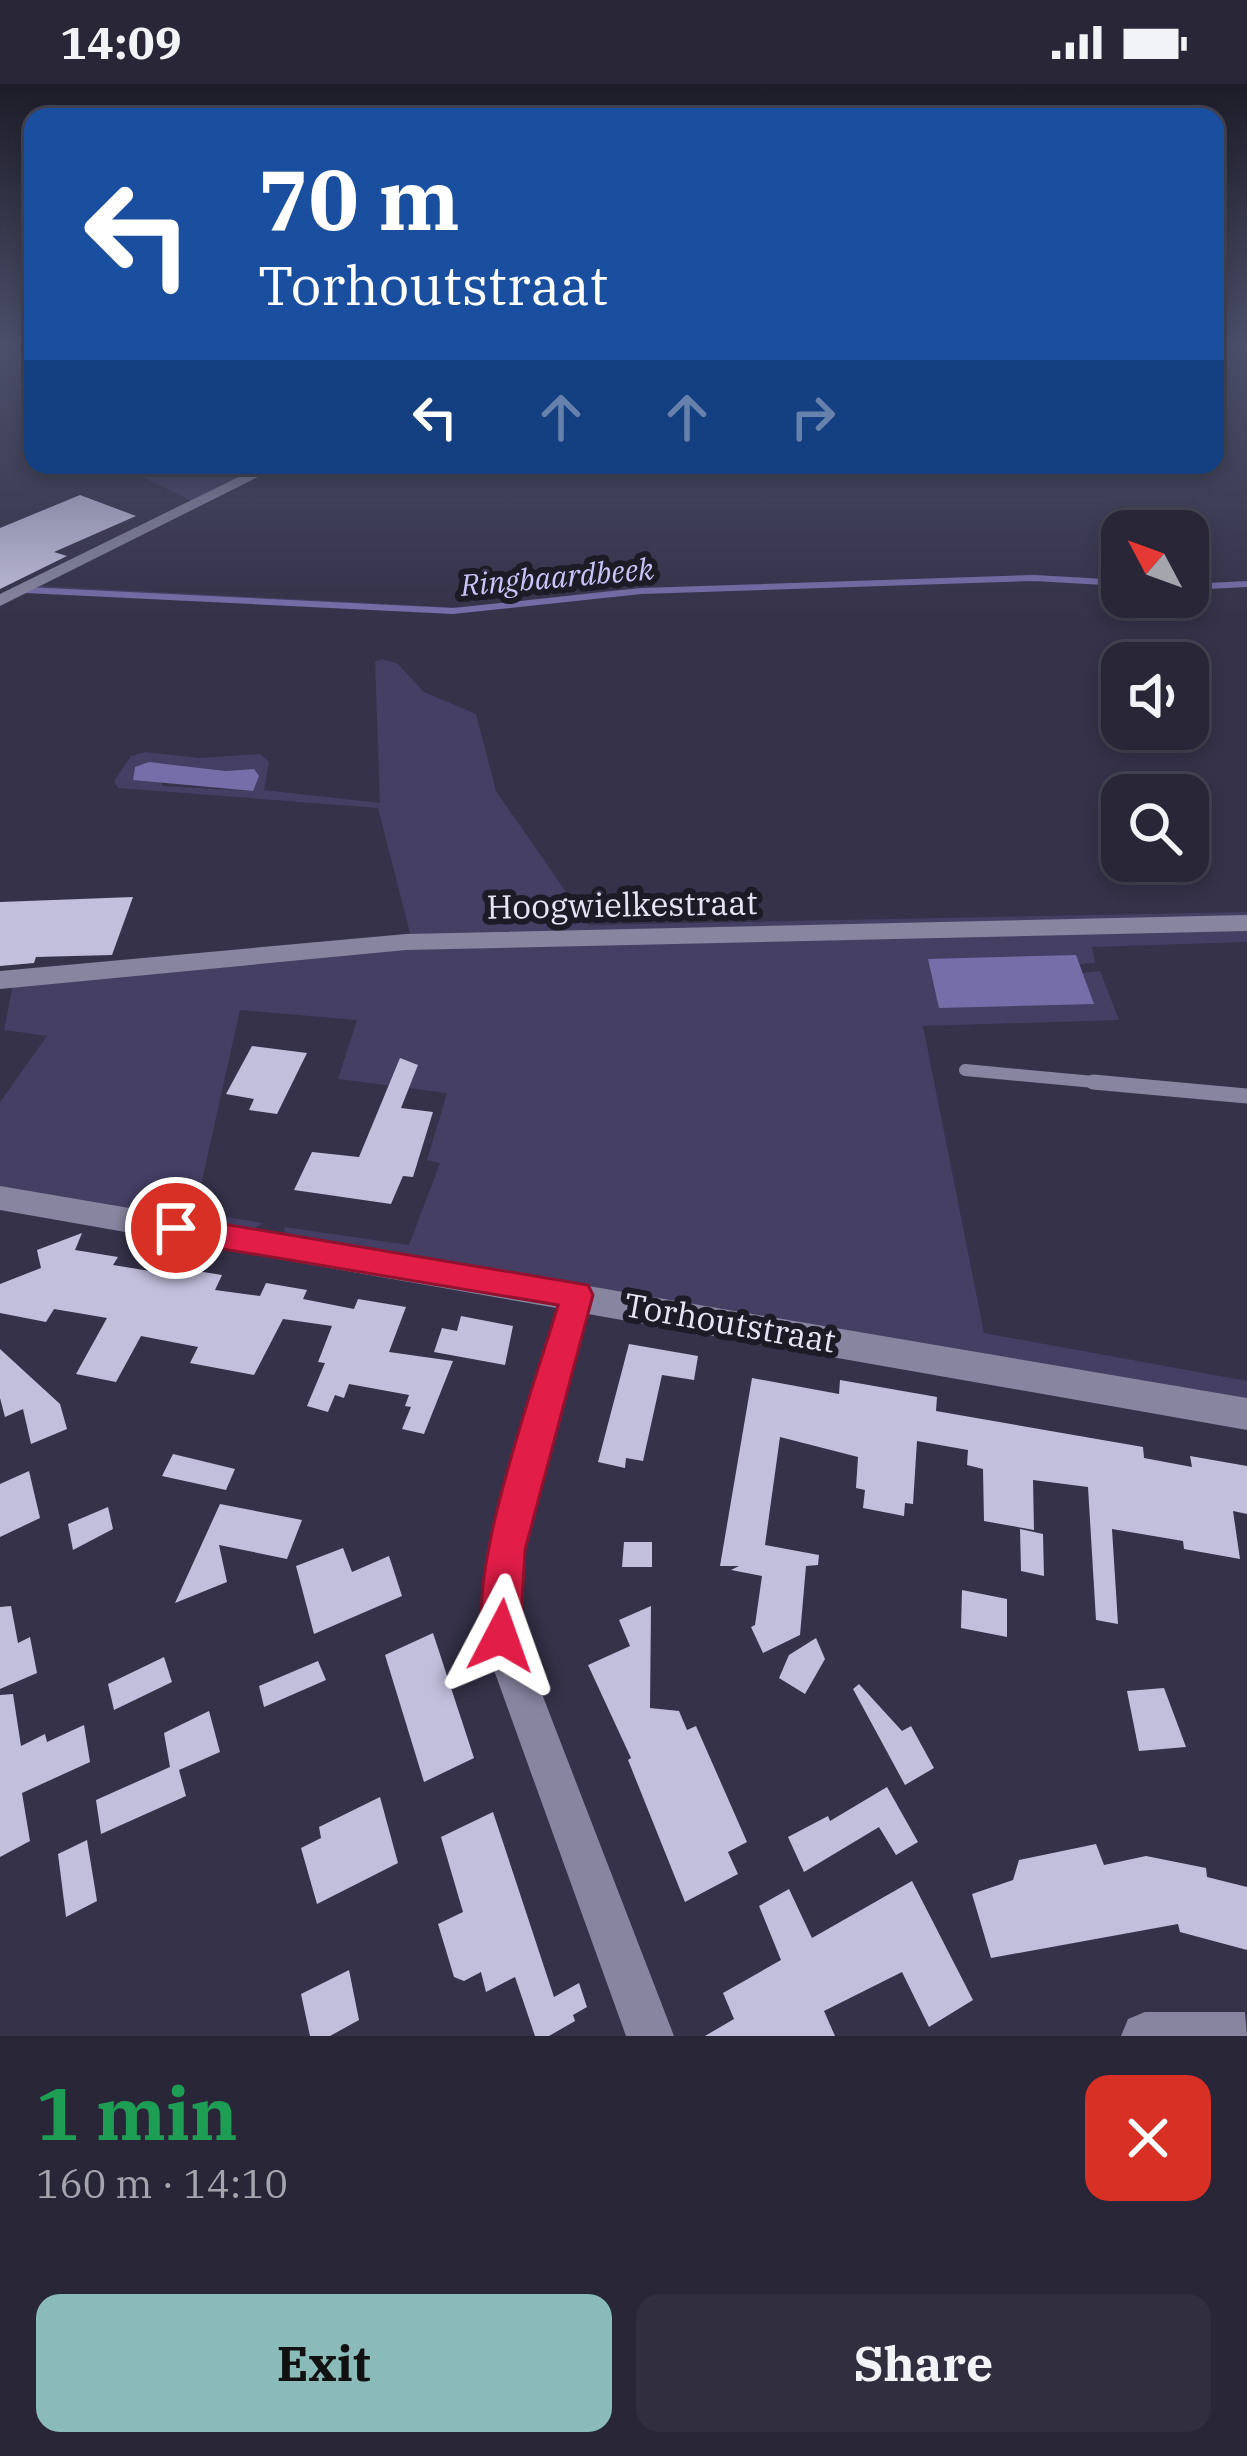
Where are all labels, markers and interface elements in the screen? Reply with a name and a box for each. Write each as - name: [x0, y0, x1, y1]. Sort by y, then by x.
- text: 14:09: [60, 13, 182, 71]
- text: 70 m: [258, 144, 460, 253]
- icon: left: [60, 156, 216, 312]
- text: Torhoutstraat: [258, 250, 608, 320]
- icon: left: [402, 384, 468, 450]
- icon: ahead: [528, 384, 594, 450]
- icon: ahead: [654, 384, 720, 450]
- icon: right: [780, 384, 846, 450]
- north arrow: [1101, 510, 1209, 618]
- map controls: [1101, 510, 1209, 882]
- water label: Ringbaardbeek: [458, 548, 655, 604]
- button: sound: [1101, 642, 1209, 750]
- button: search: [1101, 774, 1209, 882]
- street label: Hoogwielkestraat: [486, 880, 758, 928]
- pin: [125, 1177, 227, 1279]
- icon: arrive: [143, 1195, 209, 1261]
- street label: Torhoutstraat: [621, 1282, 839, 1362]
- position arrow: [438, 1573, 564, 1699]
- text: 1 min: [36, 2066, 238, 2160]
- button: close: [1085, 2075, 1211, 2201]
- text: 160 m · 14:10: [36, 2158, 288, 2209]
- button: Exit: [36, 2294, 612, 2432]
- button: Share: [636, 2294, 1211, 2432]

